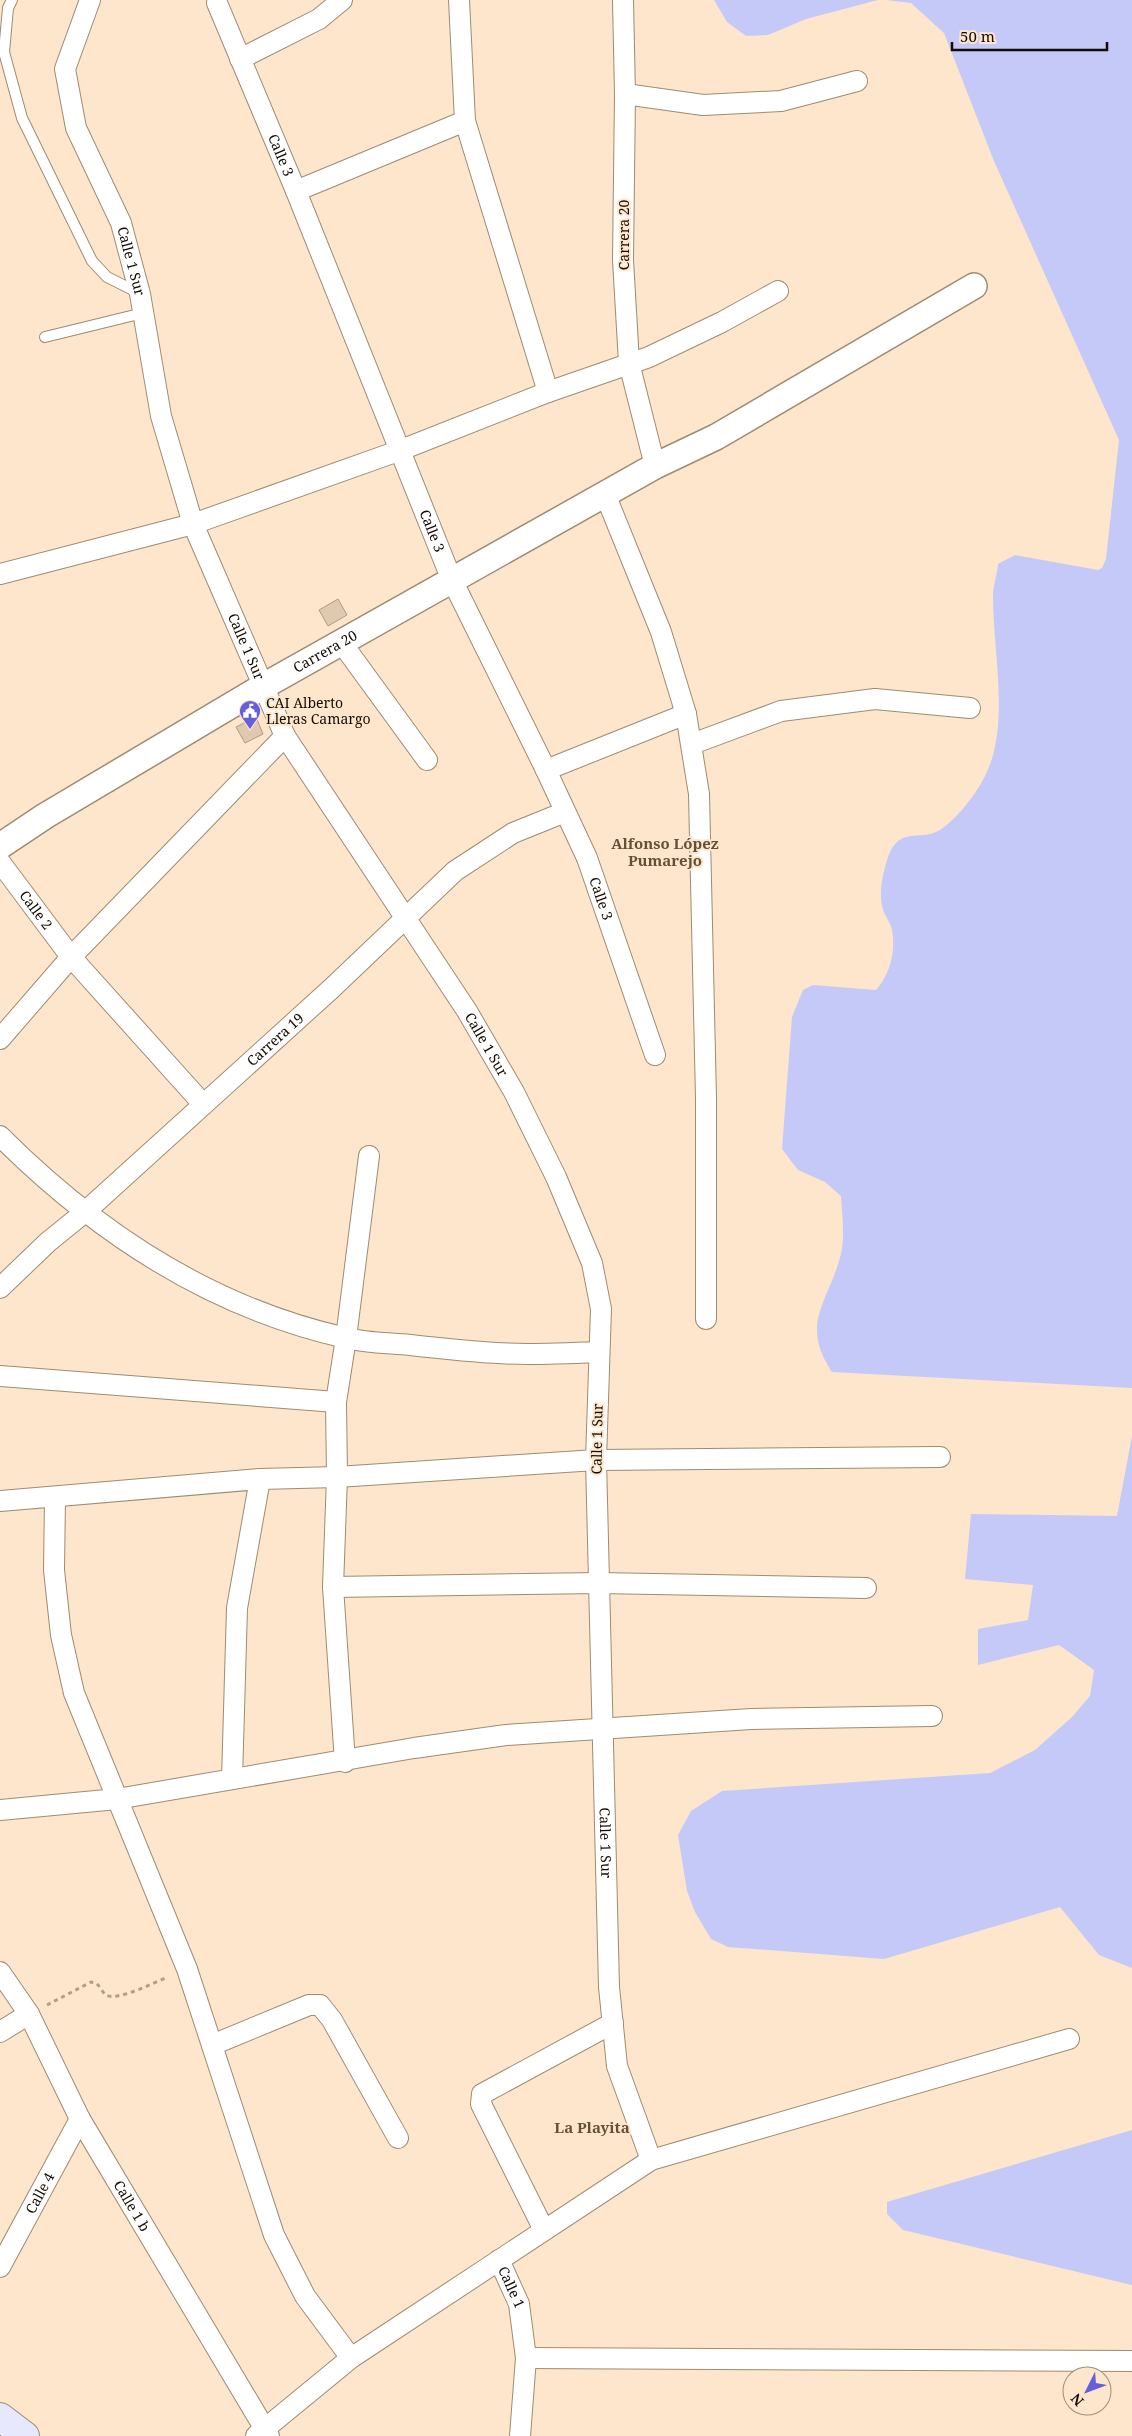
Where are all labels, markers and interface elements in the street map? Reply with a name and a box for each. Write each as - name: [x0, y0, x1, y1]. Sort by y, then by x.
- scale bar: [952, 20, 1107, 52]
- text: 50 m: [960, 26, 995, 46]
- street label: Calle 3: [264, 131, 299, 179]
- street label: Carrera 20: [614, 200, 633, 270]
- street label: Calle 1 Sur: [113, 224, 150, 298]
- street label: Calle 3: [416, 507, 450, 555]
- street label: Calle 1 Sur: [224, 610, 270, 683]
- street label: Carrera 20: [289, 625, 361, 677]
- place label: CAI Alberto Lleras Camargo: [266, 693, 371, 728]
- public building icon: CAI Alberto Lleras Camargo: [238, 699, 262, 730]
- district label: Alfonso López Pumarejo: [611, 833, 719, 870]
- street label: Calle 3: [585, 874, 618, 923]
- street label: Calle 2: [15, 886, 57, 933]
- street label: Carrera 19: [242, 1008, 308, 1070]
- street label: Calle 1 Sur: [461, 1009, 513, 1080]
- street label: Calle 1 Sur: [586, 1403, 607, 1475]
- street label: Calle 1 Sur: [596, 1807, 616, 1879]
- district label: La Playita: [554, 2117, 630, 2137]
- street label: Calle 4: [21, 2169, 58, 2217]
- street label: Calle 1 b: [110, 2177, 155, 2235]
- street label: Calle 1: [494, 2263, 530, 2311]
- north arrow: [1062, 2366, 1112, 2416]
- text: N: [1066, 2390, 1088, 2410]

